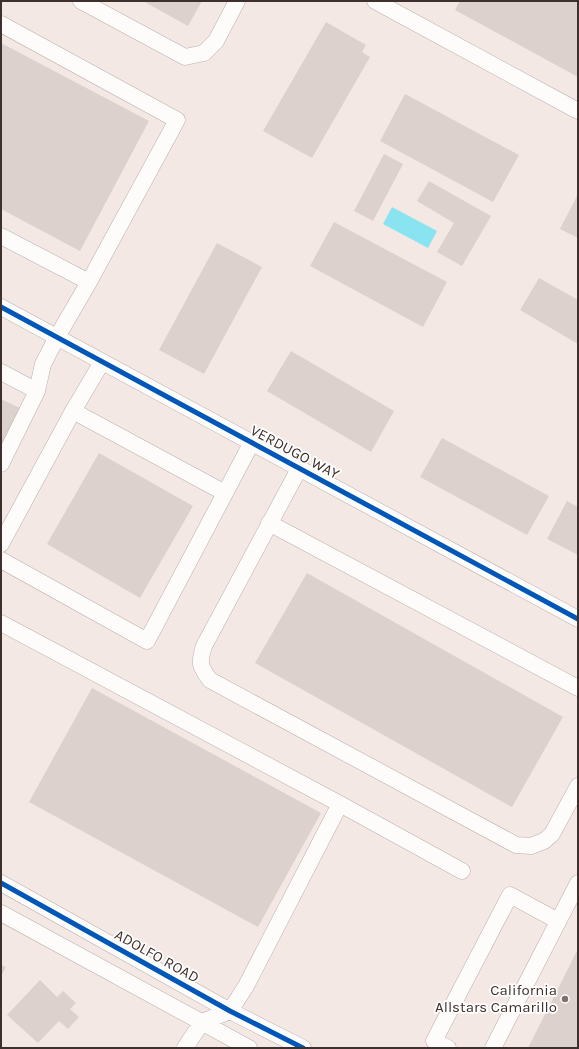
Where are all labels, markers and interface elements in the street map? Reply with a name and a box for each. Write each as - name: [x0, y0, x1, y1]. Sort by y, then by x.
- street label: VERDUGO WAY: [247, 421, 343, 483]
- street label: ADOLFO ROAD: [112, 925, 202, 987]
- place label: California Allstars Camarillo: [435, 981, 557, 1016]
- marker: California Allstars Camarillo: [560, 994, 570, 1004]

